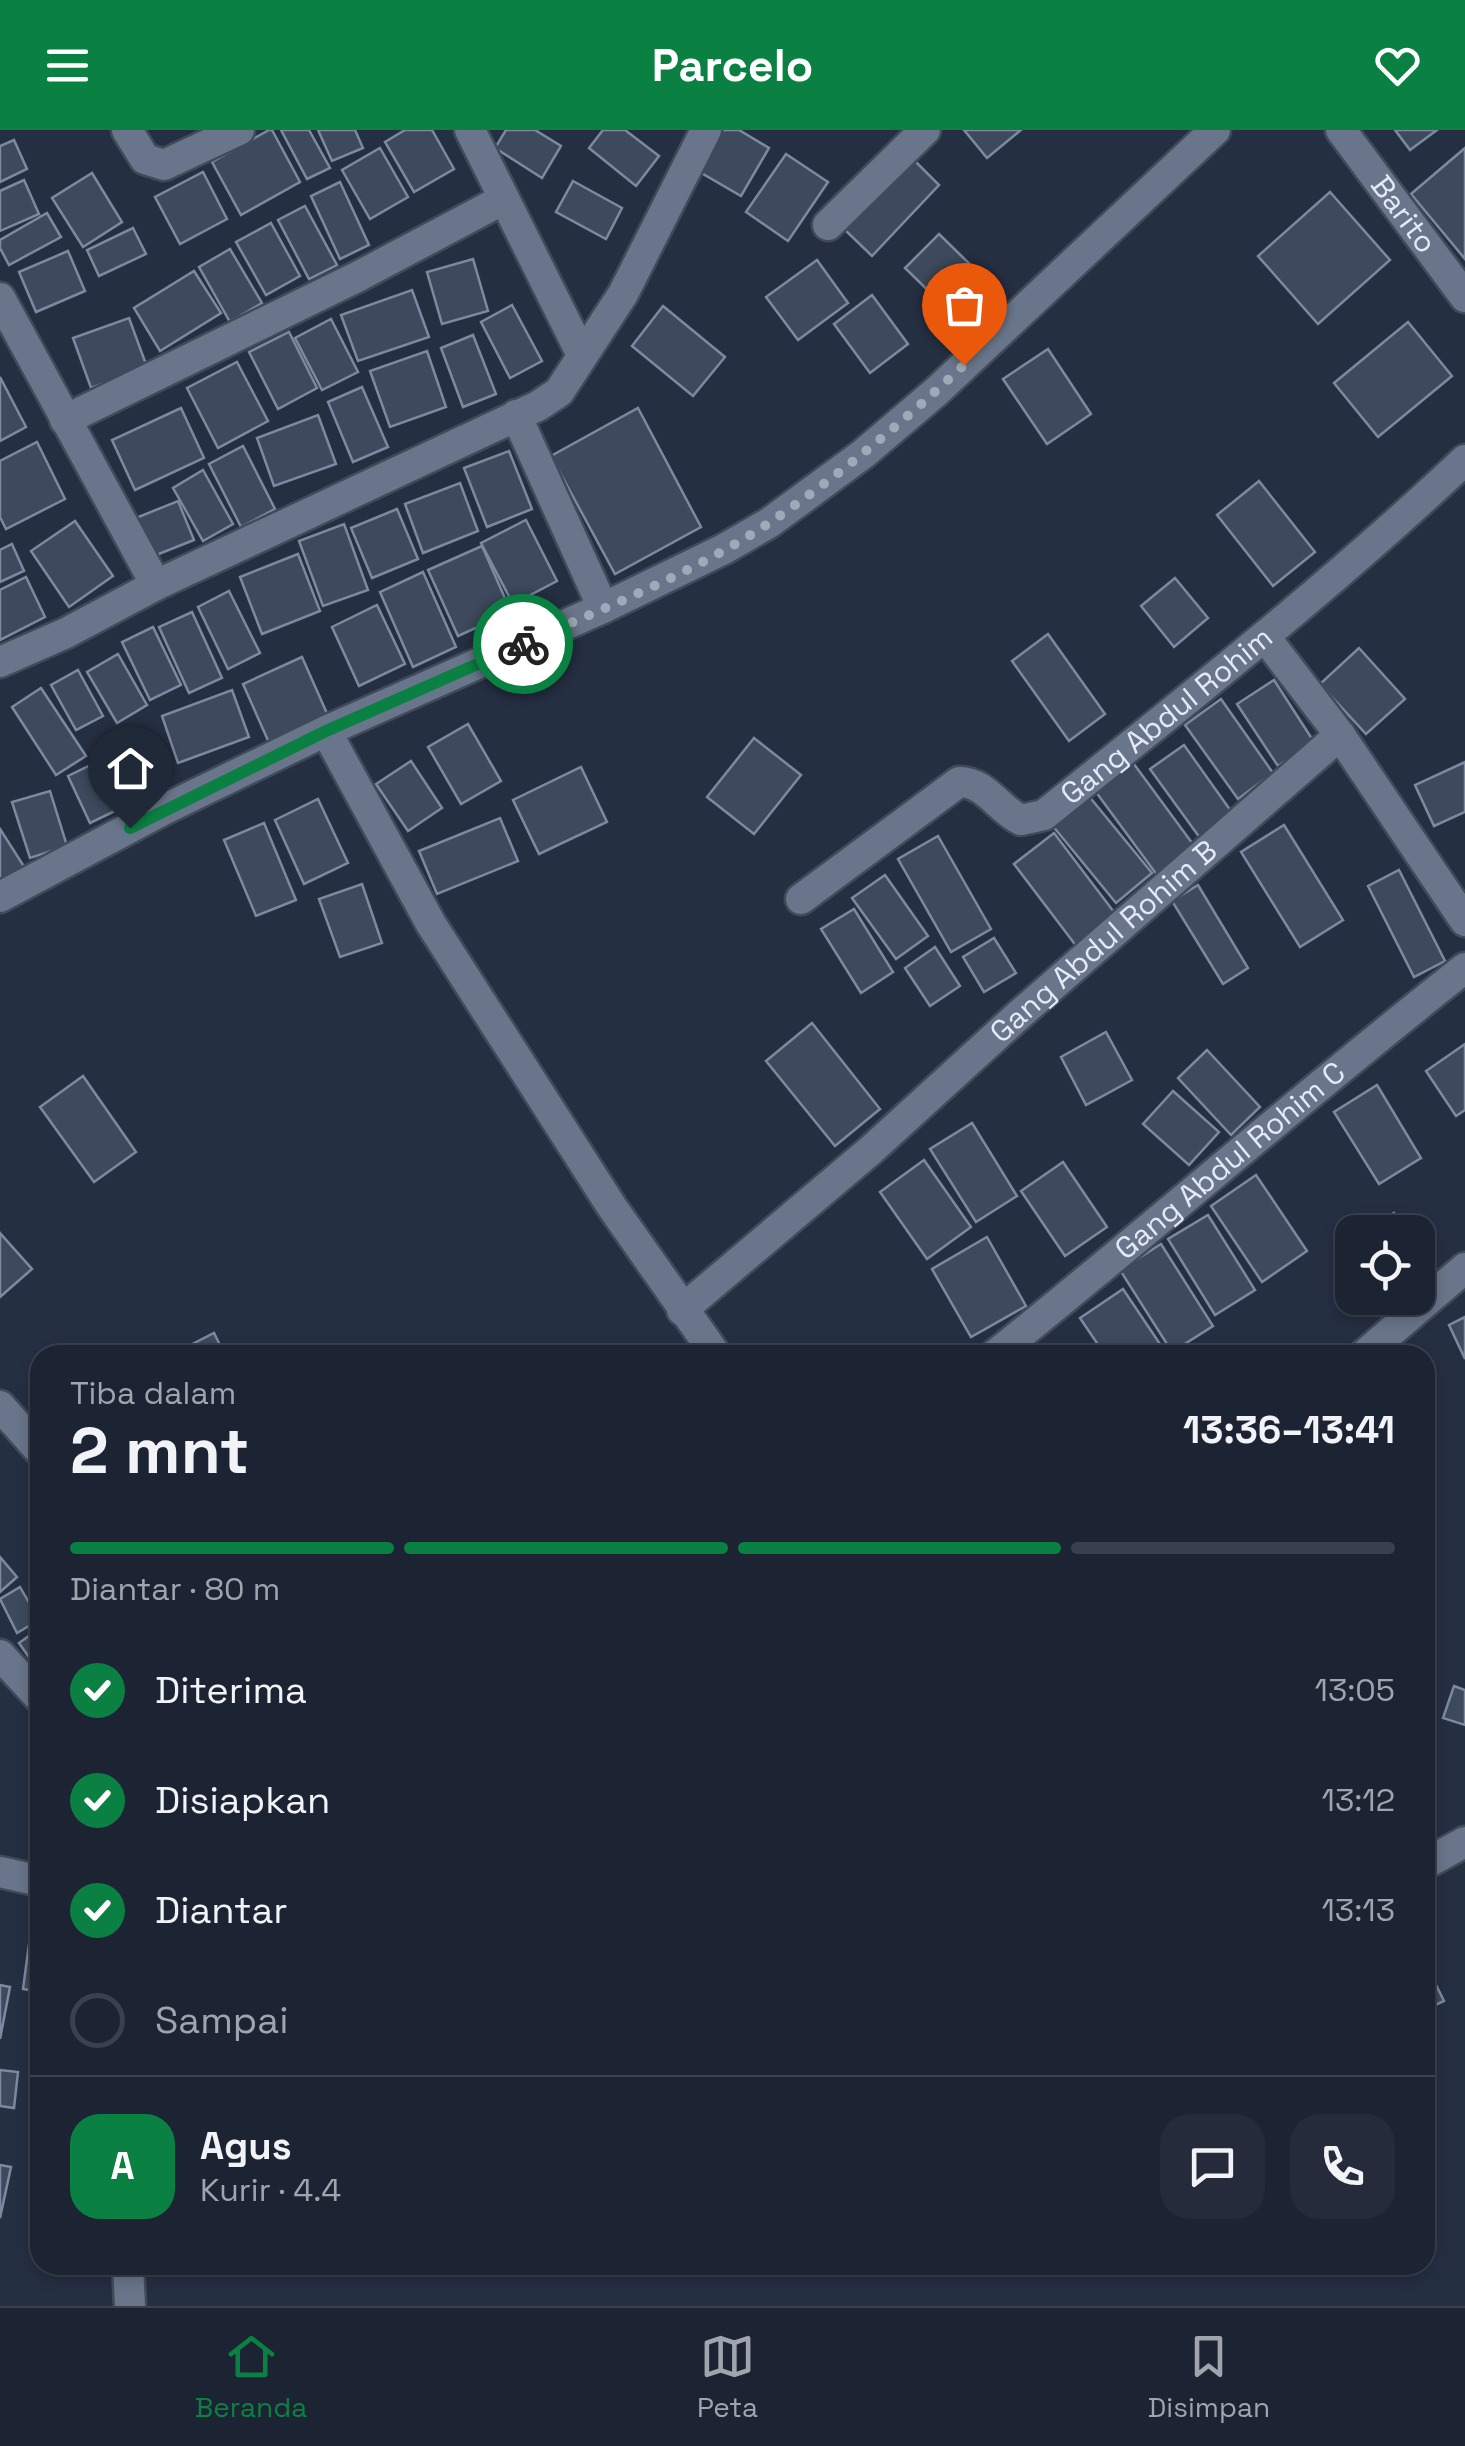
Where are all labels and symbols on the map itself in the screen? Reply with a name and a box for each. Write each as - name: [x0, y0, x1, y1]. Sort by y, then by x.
- street label: Barito: [1362, 167, 1446, 261]
- pin: [922, 263, 1007, 366]
- courier: [473, 594, 573, 694]
- street label: Gang Abdul Rohim: [1052, 618, 1280, 813]
- pin: [88, 726, 173, 829]
- street label: Gang Abdul Rohim B: [981, 831, 1225, 1051]
- street label: Gang Abdul Rohim C: [1106, 1053, 1353, 1268]

